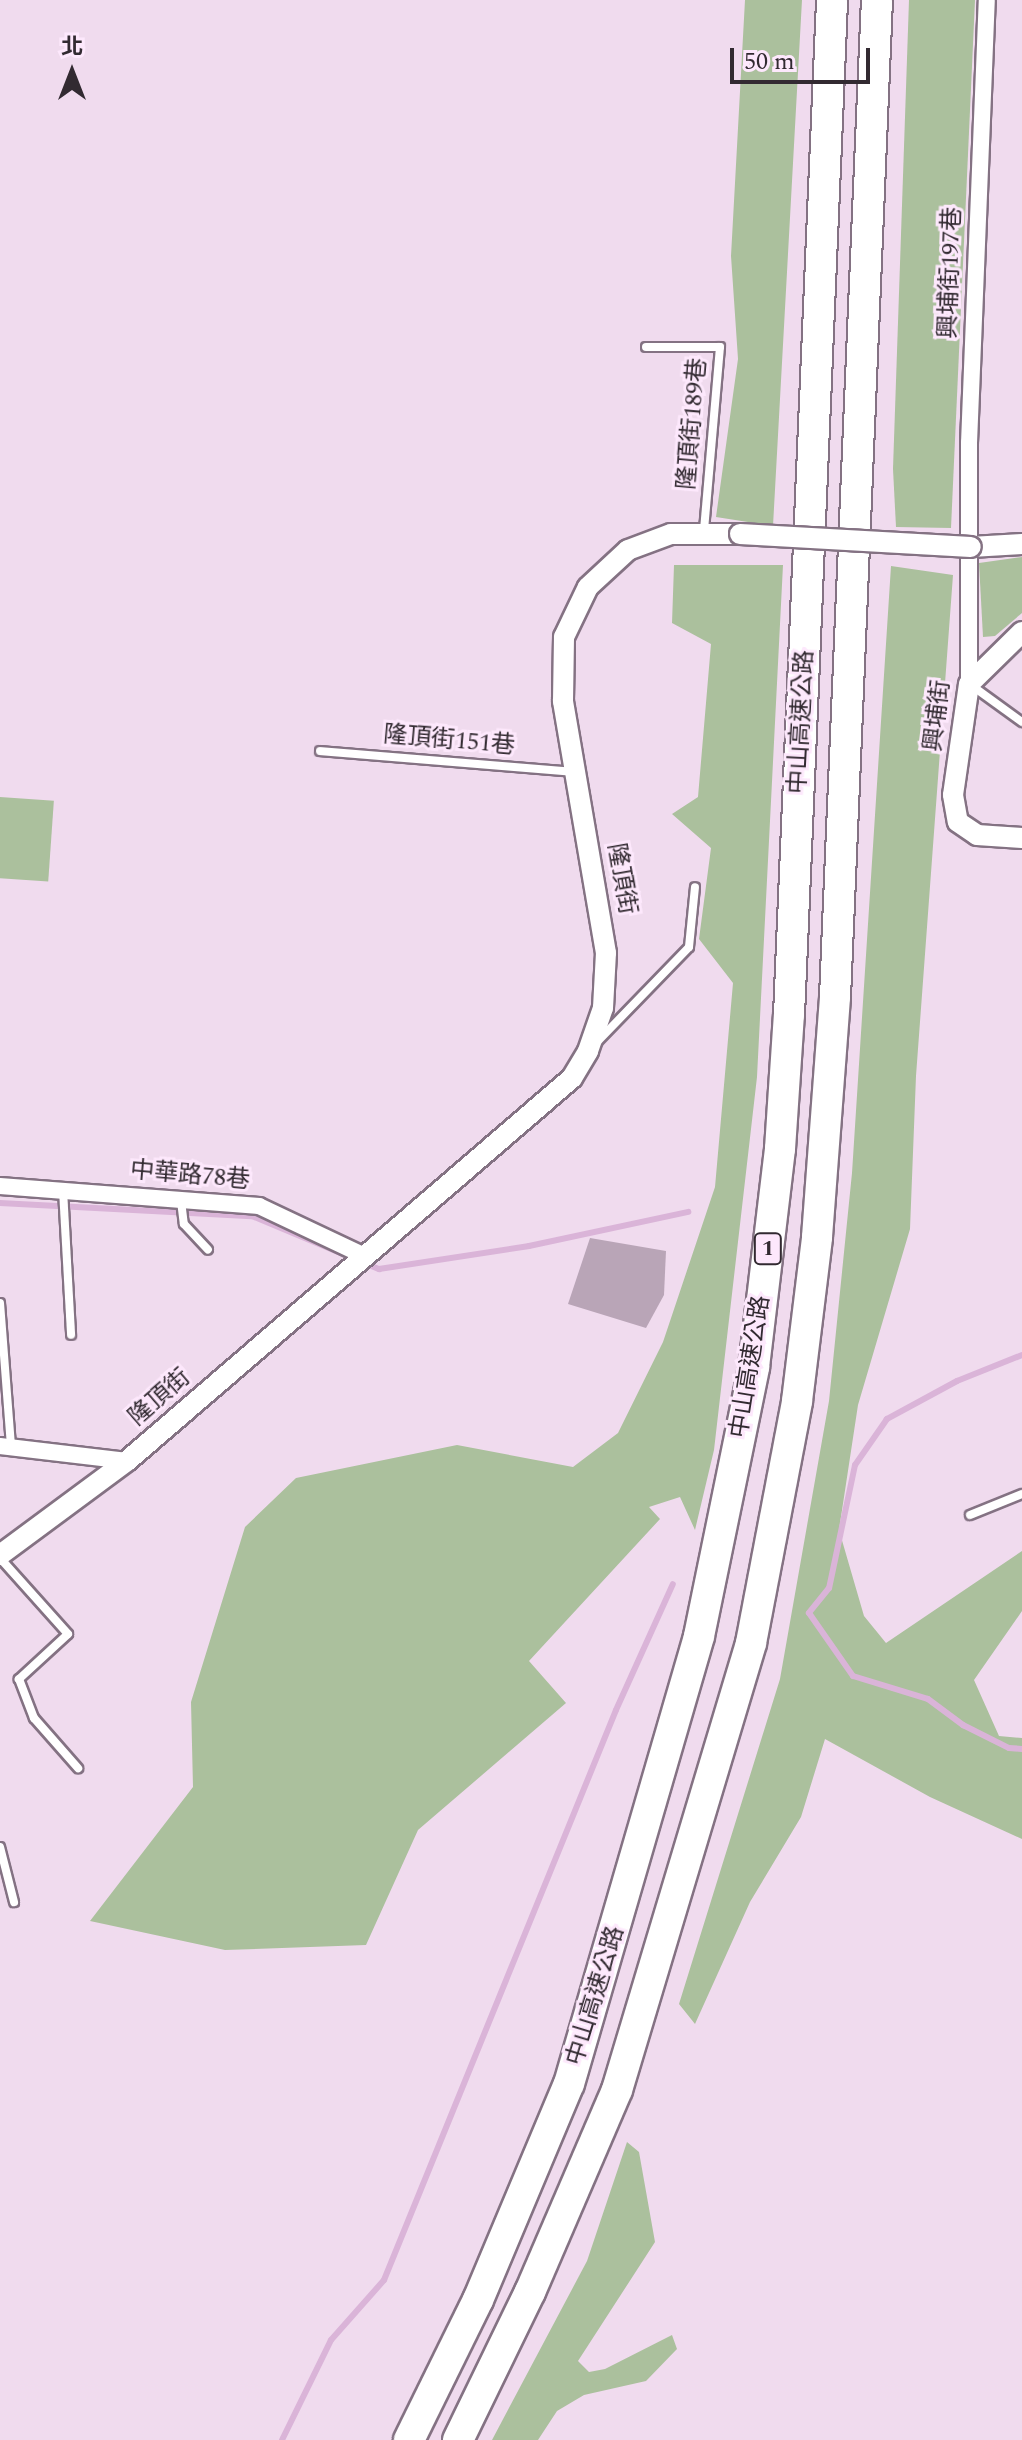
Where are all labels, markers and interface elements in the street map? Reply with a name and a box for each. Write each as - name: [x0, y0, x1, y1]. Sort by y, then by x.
- text: 北: [61, 31, 83, 64]
- north arrow: [32, 32, 112, 112]
- scale bar: [734, 32, 874, 82]
- text: 50 m: [744, 44, 795, 80]
- street label: 興埔街197巷: [934, 207, 968, 339]
- street label: 隆頂街189巷: [673, 357, 713, 491]
- street label: 中山高速公路: [784, 649, 820, 795]
- street label: 興埔街: [919, 679, 957, 753]
- street label: 隆頂街151巷: [382, 721, 516, 761]
- street label: 隆頂街: [601, 841, 641, 917]
- street label: 中華路78巷: [129, 1156, 251, 1196]
- road number: 1: [752, 1231, 784, 1267]
- street label: 中山高速公路: [726, 1294, 776, 1440]
- street label: 隆頂街: [123, 1364, 197, 1432]
- street label: 中山高速公路: [561, 1923, 631, 2069]

